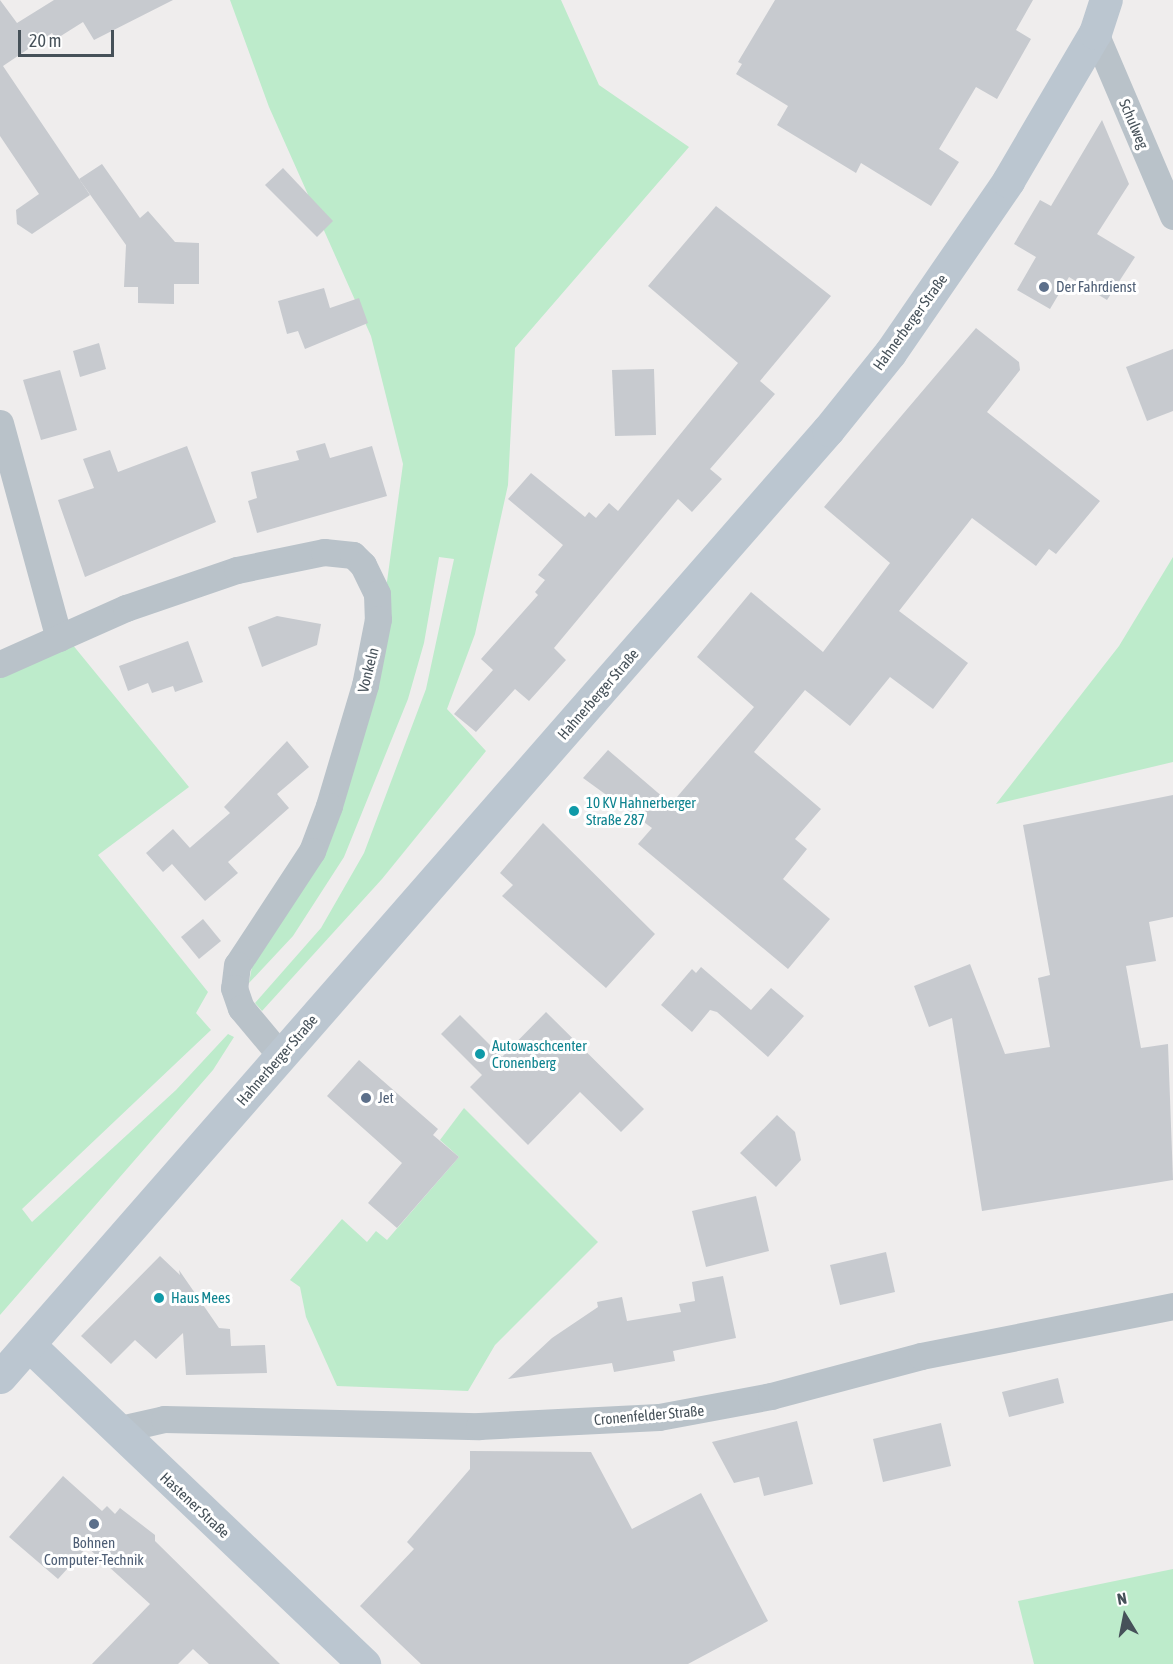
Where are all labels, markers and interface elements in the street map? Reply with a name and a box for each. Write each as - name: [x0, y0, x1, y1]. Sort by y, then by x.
- scale bar: [21, 18, 117, 56]
- text: 20 m: [29, 30, 61, 51]
- street label: Schulweg: [1116, 96, 1152, 152]
- street label: Hahnerberger Straße: [869, 270, 951, 374]
- place label: Der Fahrdienst: [1056, 278, 1136, 296]
- marker: Der Fahrdienst: [1037, 280, 1051, 294]
- street label: Hahnerberger Straße: [554, 645, 642, 743]
- street label: Vonkeln: [354, 646, 382, 694]
- place label: 10 KV Hahnerberger Straße 287: [586, 793, 696, 828]
- marker: 10 KV Hahnerberger Straße 287: [567, 804, 581, 818]
- street label: Hahnerberger Straße: [233, 1011, 321, 1109]
- place label: Autowaschcenter Cronenberg: [492, 1036, 587, 1071]
- marker: Autowaschcenter Cronenberg: [473, 1047, 487, 1061]
- place label: Jet: [378, 1089, 394, 1107]
- marker: Jet: [359, 1091, 373, 1105]
- place label: Haus Mees: [171, 1289, 230, 1307]
- marker: Haus Mees: [152, 1291, 166, 1305]
- street label: Cronenfelder Straße: [593, 1401, 705, 1429]
- street label: Hastener Straße: [157, 1468, 233, 1542]
- marker: Bohnen Computer-Technik: [87, 1517, 101, 1531]
- place label: Bohnen Computer-Technik: [44, 1533, 144, 1568]
- north arrow: [1095, 1586, 1155, 1646]
- text: N: [1116, 1589, 1128, 1608]

